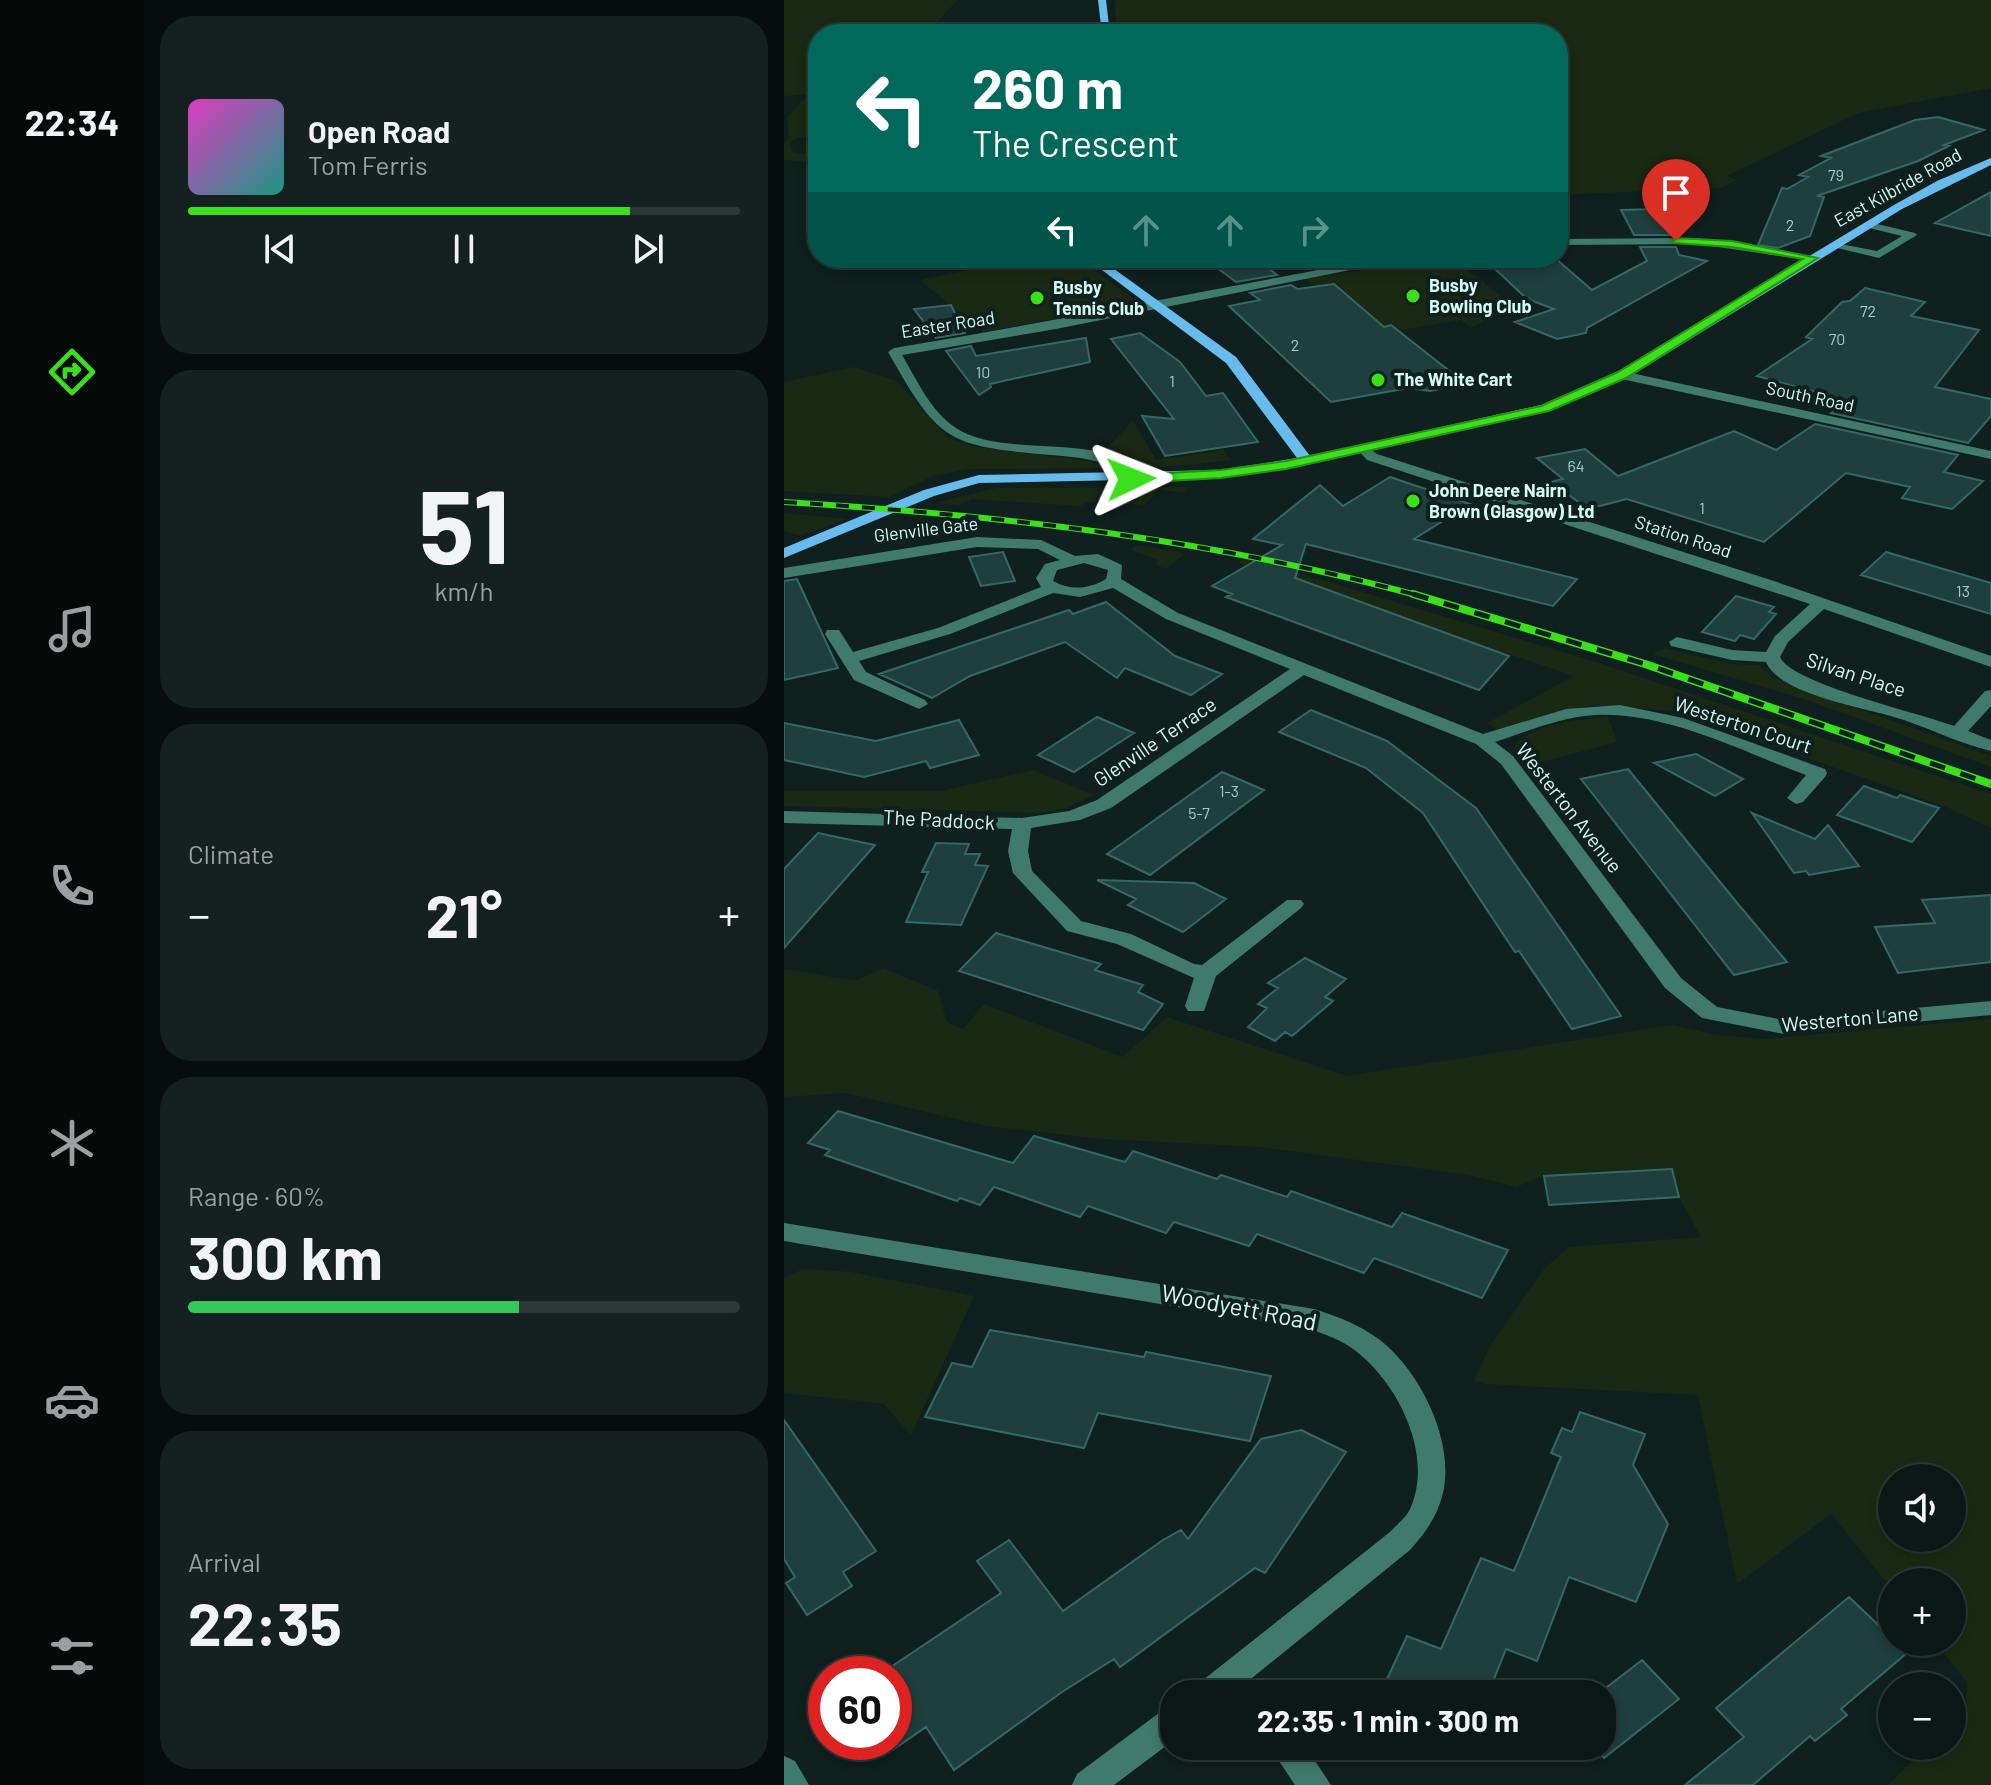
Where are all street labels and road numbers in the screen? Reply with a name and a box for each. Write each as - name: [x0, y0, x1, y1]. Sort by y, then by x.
- street label: East Kilbride Road: [1830, 143, 1965, 231]
- street label: Easter Road: [899, 306, 996, 342]
- street label: South Road: [1764, 376, 1856, 416]
- street label: Station Road: [1632, 510, 1734, 562]
- street label: Glenville Gate: [873, 512, 979, 546]
- street label: Silvan Place: [1803, 647, 1909, 701]
- street label: Glenville Terrace: [1088, 691, 1220, 791]
- street label: Westerton Court: [1672, 691, 1815, 758]
- street label: Westerton Avenue: [1512, 738, 1628, 877]
- street label: The Paddock: [883, 804, 996, 834]
- street label: Westerton Lane: [1780, 1000, 1919, 1036]
- street label: Woodyett Road: [1159, 1277, 1319, 1336]

